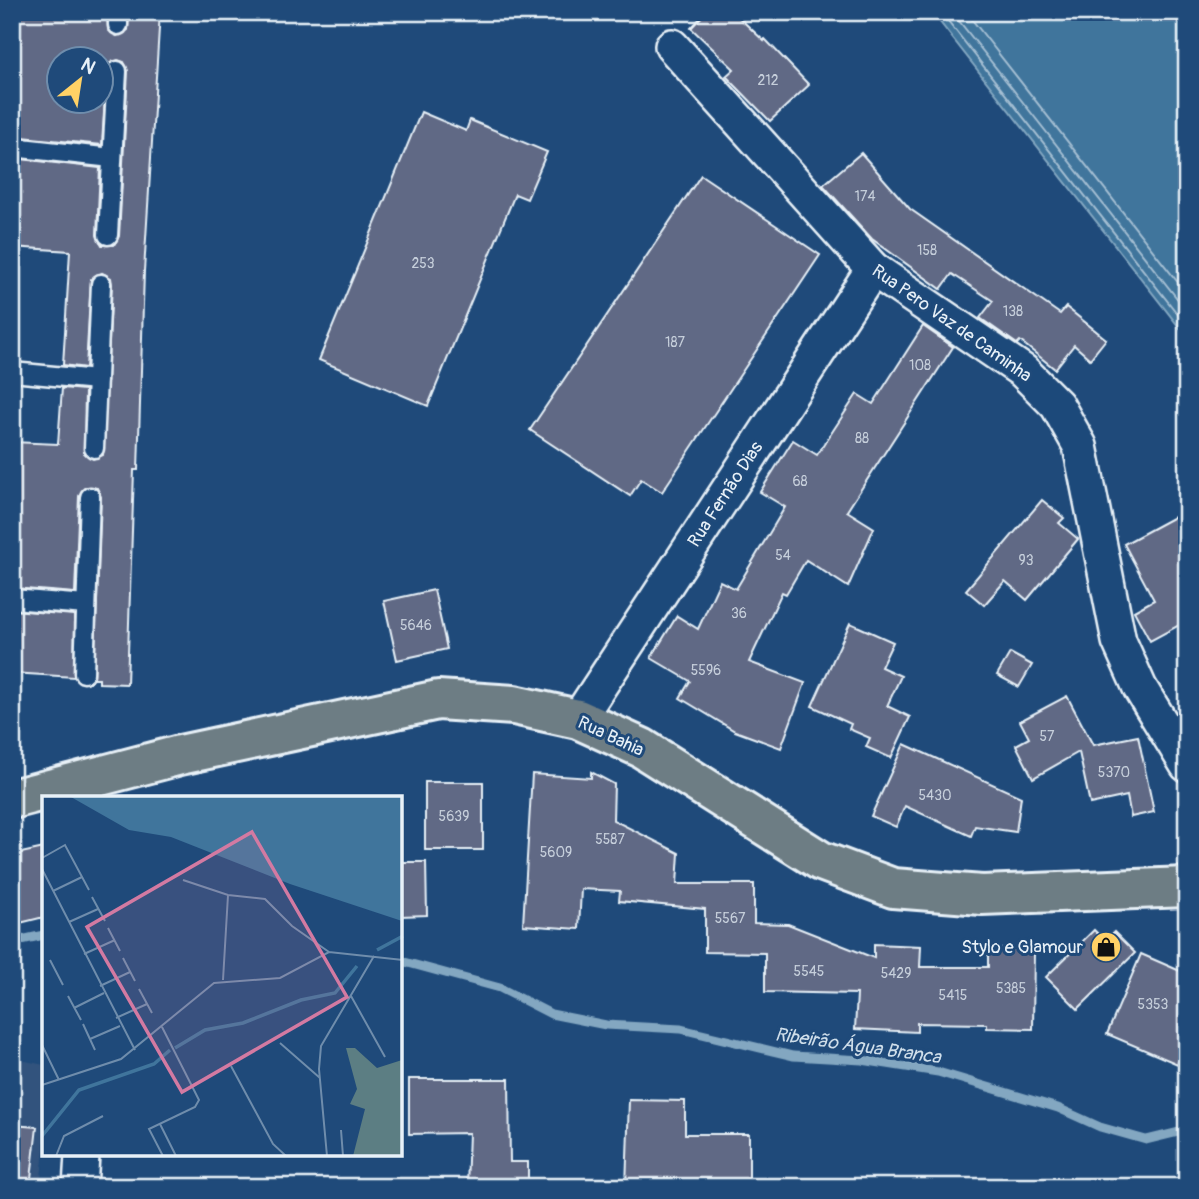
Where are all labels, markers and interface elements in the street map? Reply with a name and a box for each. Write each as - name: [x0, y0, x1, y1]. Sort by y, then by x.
- north arrow: [46, 46, 116, 116]
- text: N: [76, 53, 100, 80]
- house number: 212: [757, 72, 779, 89]
- house number: 174: [855, 188, 876, 205]
- house number: 158: [917, 242, 937, 259]
- house number: 253: [411, 255, 435, 272]
- street label: Rua Pero Vaz de Caminha: [867, 260, 1036, 387]
- house number: 138: [1003, 303, 1023, 320]
- house number: 187: [665, 334, 686, 351]
- house number: 108: [909, 357, 931, 374]
- house number: 88: [855, 430, 869, 447]
- street label: Rua Fernão Dias: [683, 437, 768, 551]
- house number: 68: [792, 473, 808, 490]
- house number: 54: [775, 547, 791, 564]
- house number: 93: [1018, 552, 1034, 569]
- house number: 36: [731, 605, 747, 622]
- house number: 5646: [400, 617, 432, 634]
- house number: 5596: [691, 662, 721, 679]
- street label: Rua Bahia: [574, 711, 648, 762]
- house number: 57: [1040, 728, 1055, 745]
- house number: 5370: [1098, 764, 1130, 781]
- house number: 5430: [918, 787, 952, 804]
- inset map: [42, 796, 402, 1157]
- house number: 5639: [439, 808, 469, 825]
- house number: 5587: [595, 831, 625, 848]
- house number: 5609: [540, 844, 572, 861]
- house number: 5567: [715, 910, 746, 927]
- shop icon: Stylo e Glamour: [1089, 930, 1123, 964]
- place label: Stylo e Glamour: [961, 936, 1084, 959]
- house number: 5545: [794, 963, 824, 980]
- house number: 5429: [881, 965, 911, 982]
- house number: 5385: [996, 980, 1026, 997]
- house number: 5415: [939, 987, 967, 1004]
- house number: 5353: [1138, 996, 1169, 1013]
- water label: Ribeirão Água Branca: [773, 1022, 944, 1070]

